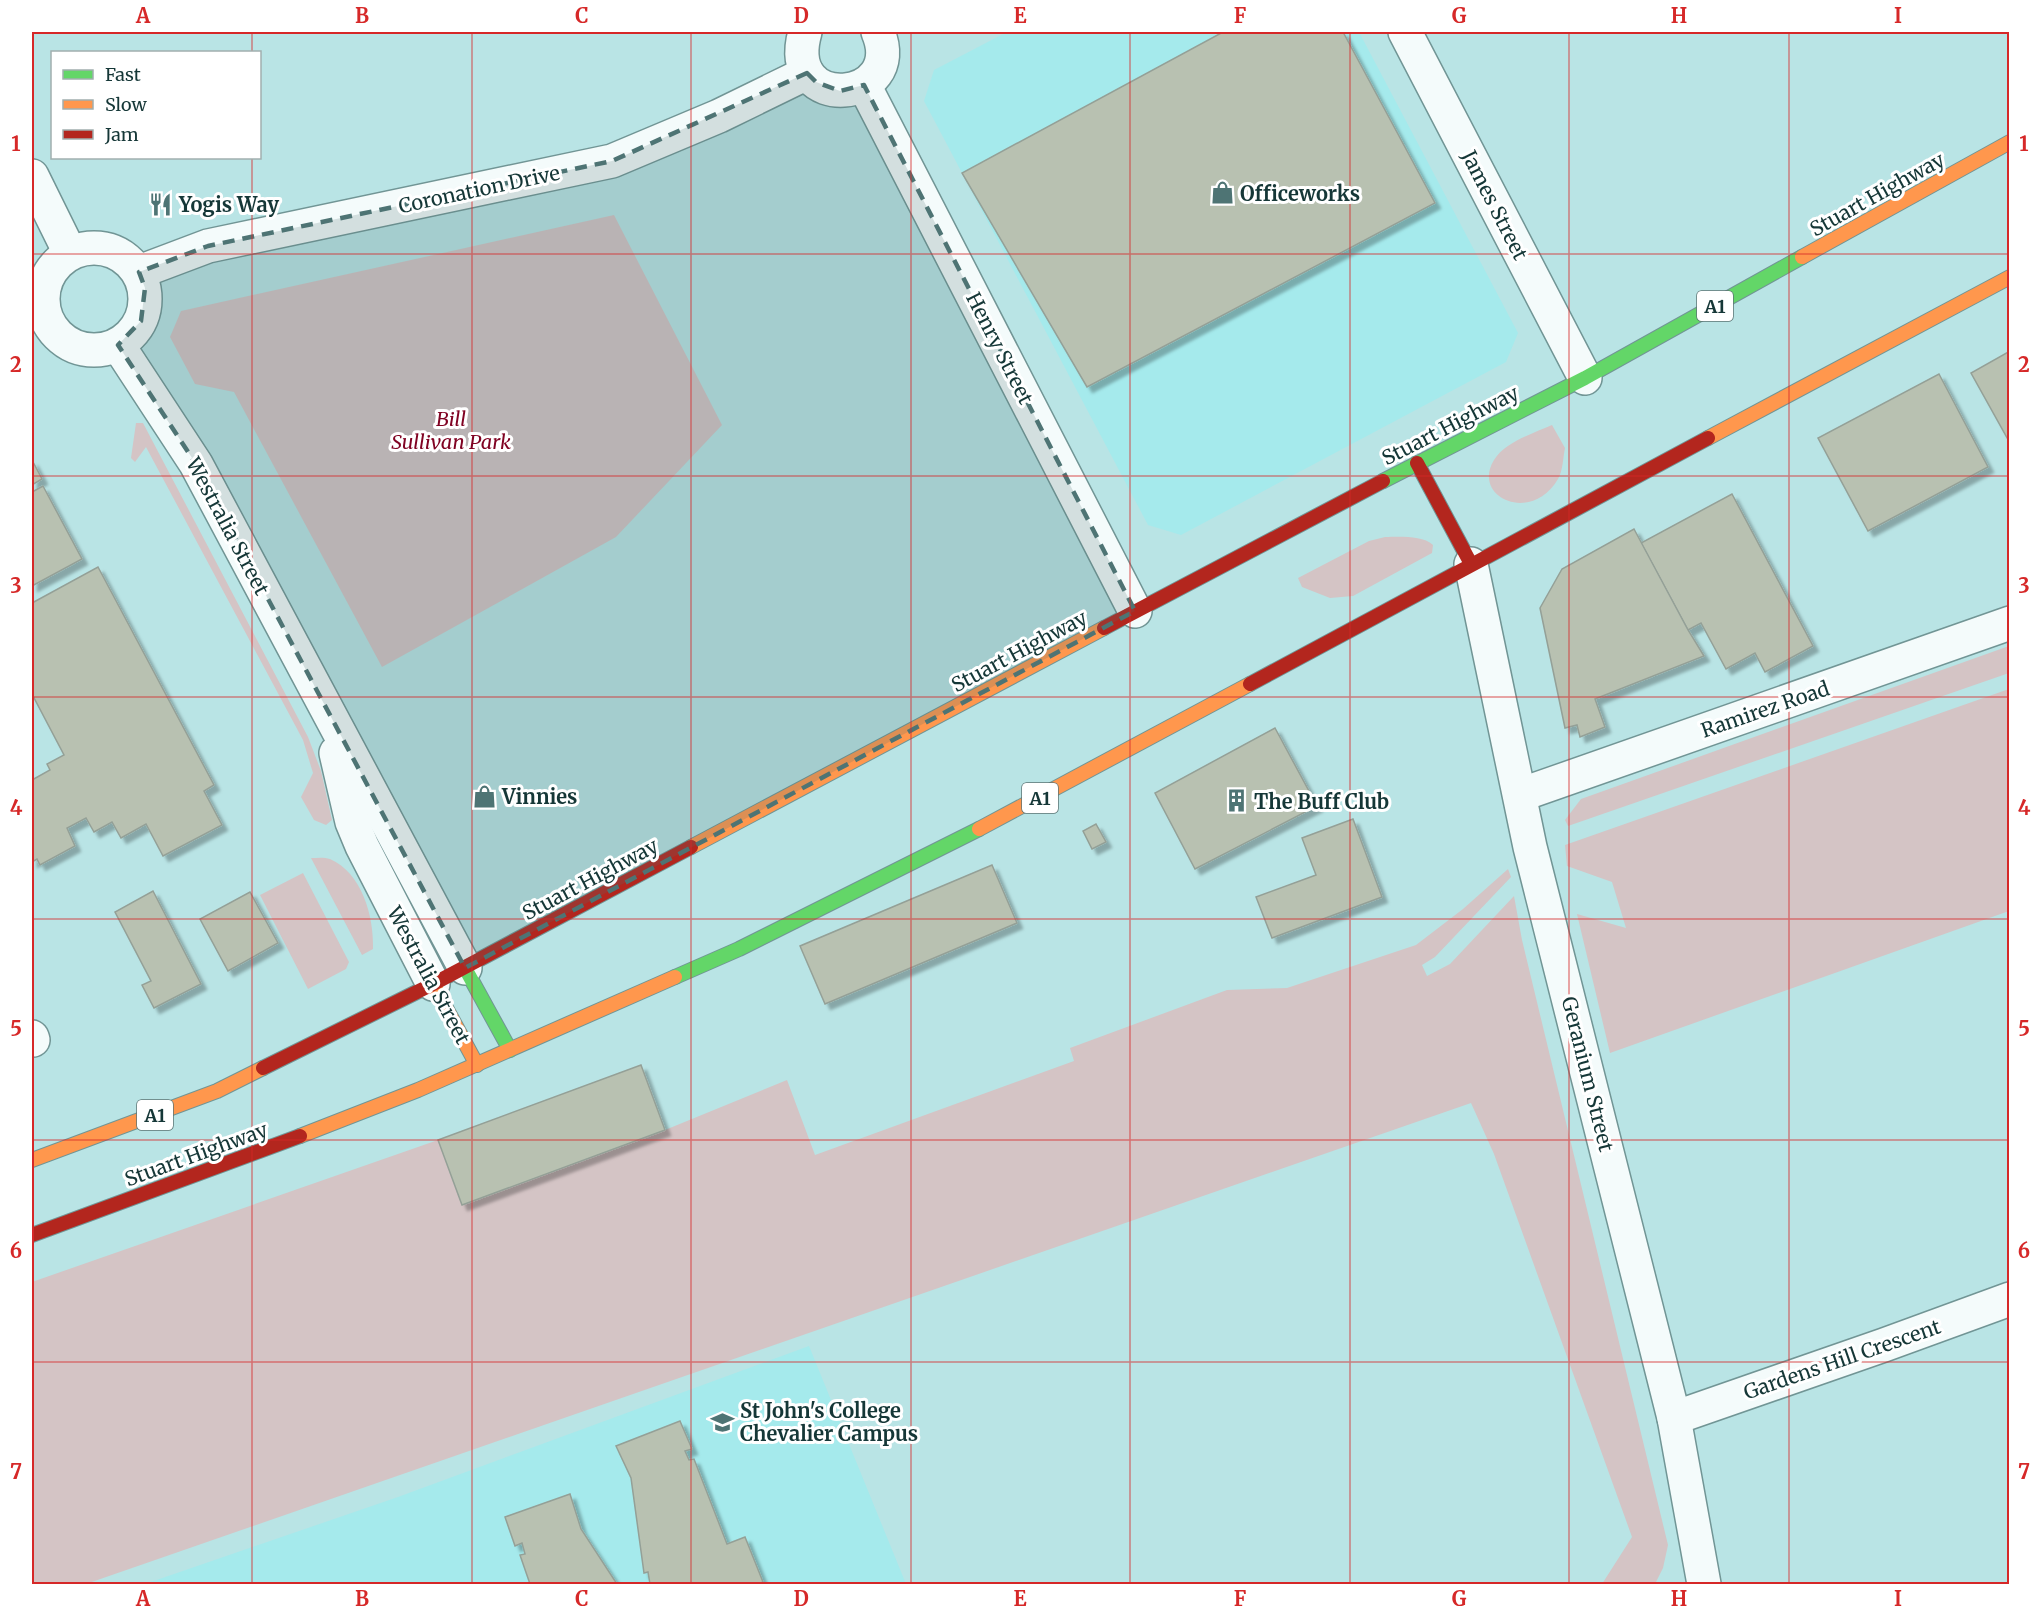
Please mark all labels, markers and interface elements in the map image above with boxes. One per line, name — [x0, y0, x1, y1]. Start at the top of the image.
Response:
text: A — [135, 3, 151, 28]
text: B — [355, 3, 369, 28]
text: C — [575, 3, 589, 28]
text: D — [793, 3, 809, 28]
text: E — [1013, 3, 1027, 28]
text: F — [1234, 3, 1247, 28]
text: G — [1452, 3, 1467, 28]
text: H — [1671, 3, 1687, 28]
text: I — [1894, 3, 1902, 28]
legend — [51, 51, 261, 159]
text: Fast — [105, 63, 141, 86]
text: Slow — [105, 93, 148, 116]
text: Jam — [104, 123, 139, 146]
text: 1 — [11, 131, 21, 156]
text: 1 — [2019, 131, 2029, 156]
street label: James Street — [1456, 145, 1533, 264]
street label: Stuart Highway — [1805, 147, 1949, 241]
street label: Coronation Drive — [396, 160, 562, 218]
shop icon: Officeworks — [1209, 180, 1235, 206]
place label: Officeworks — [1240, 181, 1360, 206]
restaurant icon: Yogis Way — [148, 191, 174, 217]
place label: Yogis Way — [178, 192, 279, 217]
street label: Henry Street — [961, 288, 1039, 408]
road number: A1 — [1697, 291, 1733, 321]
text: 2 — [10, 352, 22, 377]
text: 2 — [2018, 352, 2030, 377]
street label: Stuart Highway — [1377, 380, 1523, 470]
park label: Bill Sullivan Park — [391, 406, 511, 454]
street label: Westralia Street — [181, 452, 275, 599]
text: 3 — [10, 573, 22, 598]
text: 3 — [2018, 573, 2030, 598]
street label: Stuart Highway — [947, 605, 1091, 697]
street label: Ramirez Road — [1698, 675, 1832, 743]
shop icon: Vinnies — [471, 783, 497, 809]
road number: A1 — [1022, 783, 1058, 813]
place label: Vinnies — [501, 784, 577, 809]
building icon: The Buff Club — [1223, 788, 1249, 814]
place label: The Buff Club — [1254, 789, 1389, 814]
text: 4 — [10, 795, 23, 820]
text: 4 — [2018, 795, 2031, 820]
street label: Stuart Highway — [518, 833, 662, 925]
street label: Westralia Street — [382, 901, 476, 1048]
street label: Geranium Street — [1557, 994, 1619, 1154]
text: 5 — [10, 1016, 22, 1041]
text: 5 — [2018, 1016, 2030, 1041]
road number: A1 — [137, 1100, 173, 1130]
street label: Stuart Highway — [121, 1116, 271, 1191]
text: 6 — [10, 1238, 22, 1263]
text: 6 — [2018, 1238, 2030, 1263]
street label: Gardens Hill Crescent — [1740, 1314, 1944, 1404]
place label: St John's College Chevalier Campus — [740, 1398, 918, 1446]
school or university icon: St John's College Chevalier Campus — [709, 1409, 735, 1435]
text: 7 — [10, 1459, 22, 1484]
text: 7 — [2018, 1459, 2030, 1484]
text: A — [135, 1586, 151, 1611]
text: B — [355, 1586, 369, 1611]
text: C — [575, 1586, 589, 1611]
text: D — [793, 1586, 809, 1611]
text: E — [1013, 1586, 1027, 1611]
text: F — [1234, 1586, 1247, 1611]
text: G — [1452, 1586, 1467, 1611]
text: H — [1671, 1586, 1687, 1611]
text: I — [1894, 1586, 1902, 1611]

